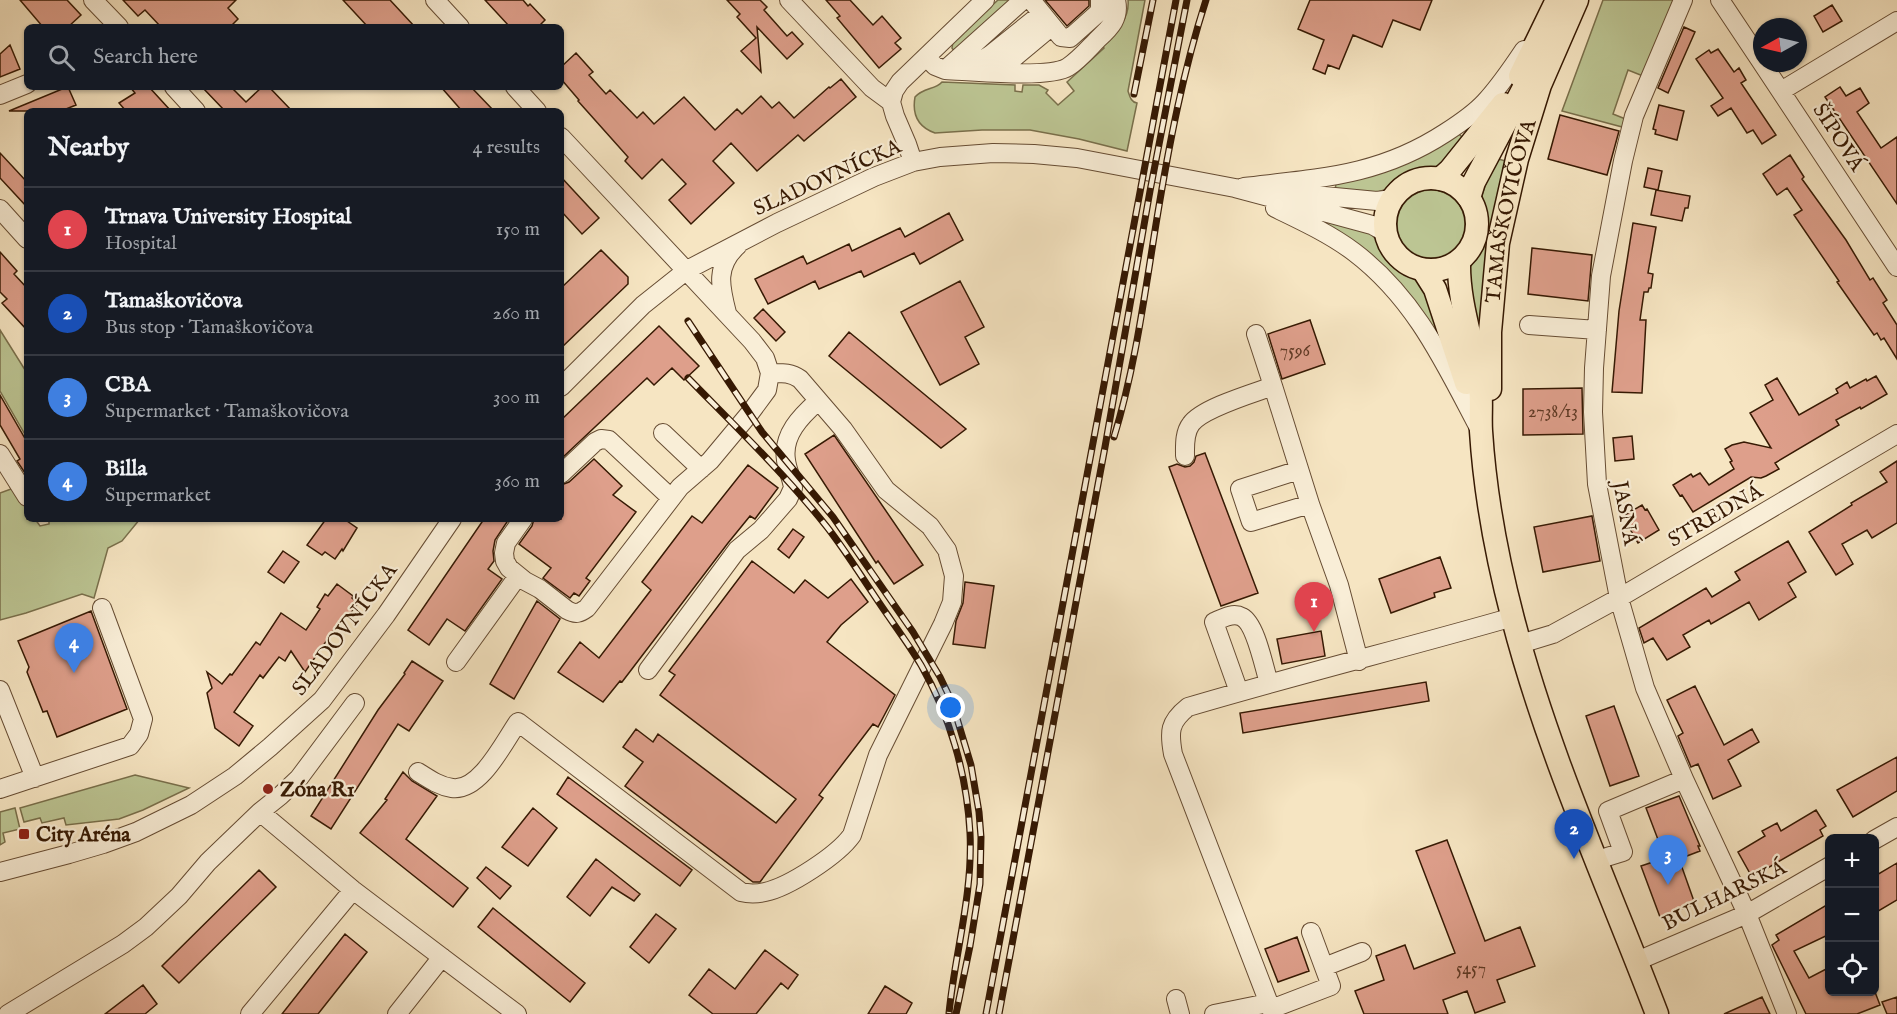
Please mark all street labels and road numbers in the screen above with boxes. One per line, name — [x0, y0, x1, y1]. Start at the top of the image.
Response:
street label: ŠÍPOVÁ — [1806, 98, 1871, 178]
street label: TAMAŠKOVIČOVA — [1481, 115, 1544, 304]
street label: SLADOVNÍCKA — [749, 132, 906, 223]
street label: JASNÁ — [1605, 477, 1645, 548]
street label: STREDNÁ — [1663, 477, 1769, 554]
street label: SLADOVNÍCKA — [286, 557, 404, 702]
street label: BULHARSKÁ — [1658, 853, 1792, 938]

